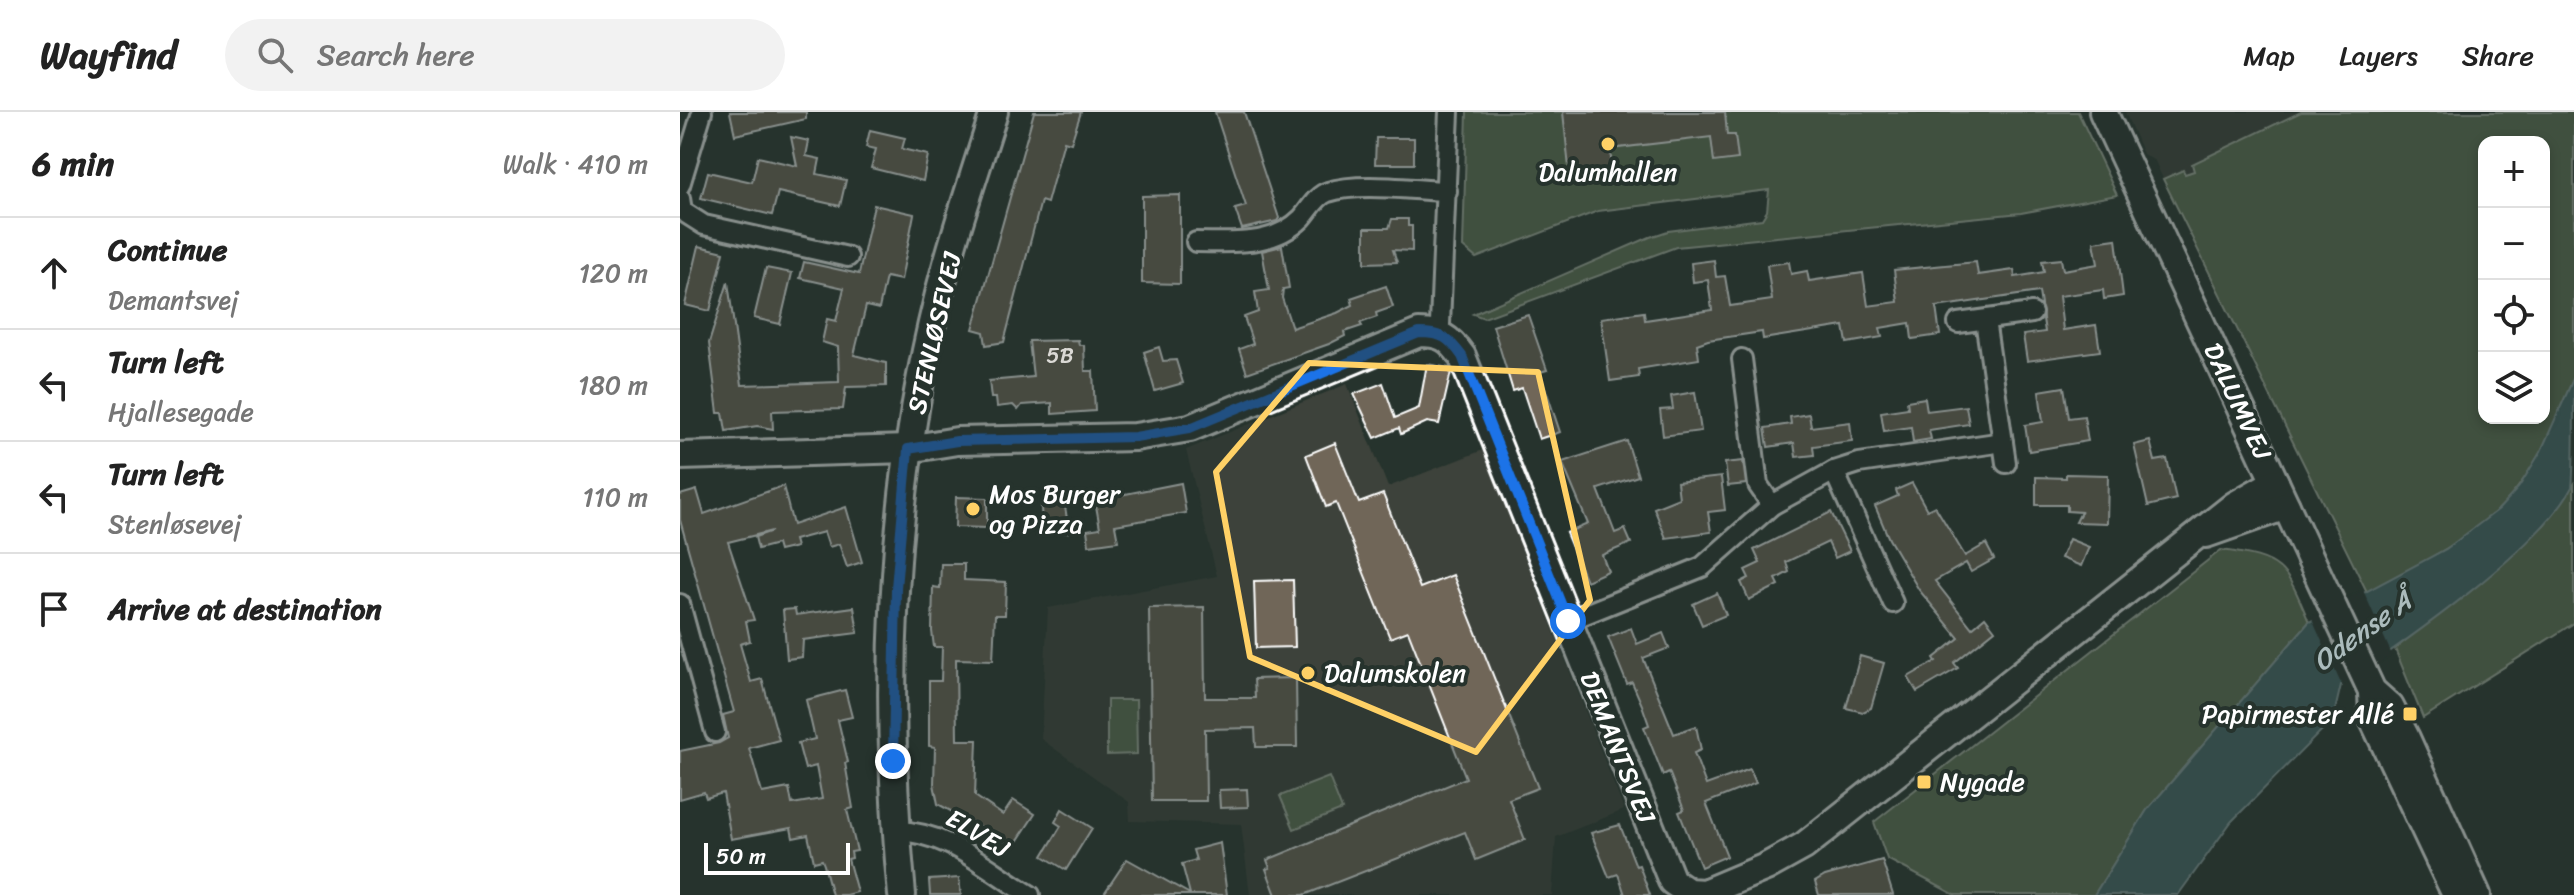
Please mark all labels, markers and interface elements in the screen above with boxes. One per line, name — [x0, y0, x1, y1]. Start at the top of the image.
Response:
search box — [225, 19, 785, 91]
text: Wayfind — [40, 22, 177, 89]
text: Search here — [317, 28, 475, 82]
text: Map — [2243, 31, 2295, 80]
text: Layers — [2339, 31, 2418, 80]
text: Share — [2462, 31, 2534, 80]
icon: search — [253, 33, 297, 77]
text: 6 min — [32, 134, 114, 194]
marker: Dalumhallen — [1599, 135, 1617, 153]
map controls — [2478, 136, 2550, 424]
button: + — [2478, 136, 2550, 208]
text: Walk · 410 m — [503, 141, 648, 187]
place label: Dalumhallen — [1539, 149, 1677, 195]
button: − — [2478, 208, 2550, 280]
text: Continue — [108, 223, 227, 277]
street label: STENLØSEVEJ — [893, 247, 975, 418]
text: 120 m — [579, 250, 648, 296]
icon: ahead — [32, 251, 76, 295]
text: Demantsvej — [108, 277, 239, 323]
button: locate — [2478, 280, 2550, 352]
text: Turn left — [108, 335, 224, 389]
street label: DALUMVEJ — [2191, 335, 2286, 468]
house number: 5B — [1046, 336, 1074, 375]
button: layers — [2478, 352, 2550, 424]
text: 180 m — [578, 362, 648, 408]
icon: left — [32, 363, 76, 407]
text: Hjallesegade — [108, 389, 254, 435]
text: Turn left — [108, 447, 224, 501]
place label: Mos Burger og Pizza — [989, 471, 1121, 547]
text: 110 m — [583, 474, 648, 520]
icon: left — [32, 475, 76, 519]
marker: Mos Burger og Pizza — [964, 500, 982, 518]
text: Stenløsevej — [108, 501, 241, 547]
water label: Odense Å — [2302, 573, 2429, 684]
text: Arrive at destination — [108, 582, 382, 636]
icon: arrive — [32, 587, 76, 631]
route start — [1550, 603, 1586, 639]
place label: Dalumskolen — [1324, 650, 1466, 696]
marker: Dalumskolen — [1299, 664, 1317, 682]
street label: DEMANTSVEJ — [1567, 664, 1670, 831]
place label: Papirmester Allé — [2202, 691, 2394, 737]
marker: Papirmester Allé — [2401, 705, 2419, 723]
route end — [875, 743, 911, 779]
place label: Nygade — [1940, 759, 2025, 805]
marker: Nygade — [1915, 773, 1933, 791]
street label: ELVEJ — [937, 796, 1020, 871]
text: 50 m — [716, 837, 766, 876]
scale bar — [704, 839, 850, 875]

